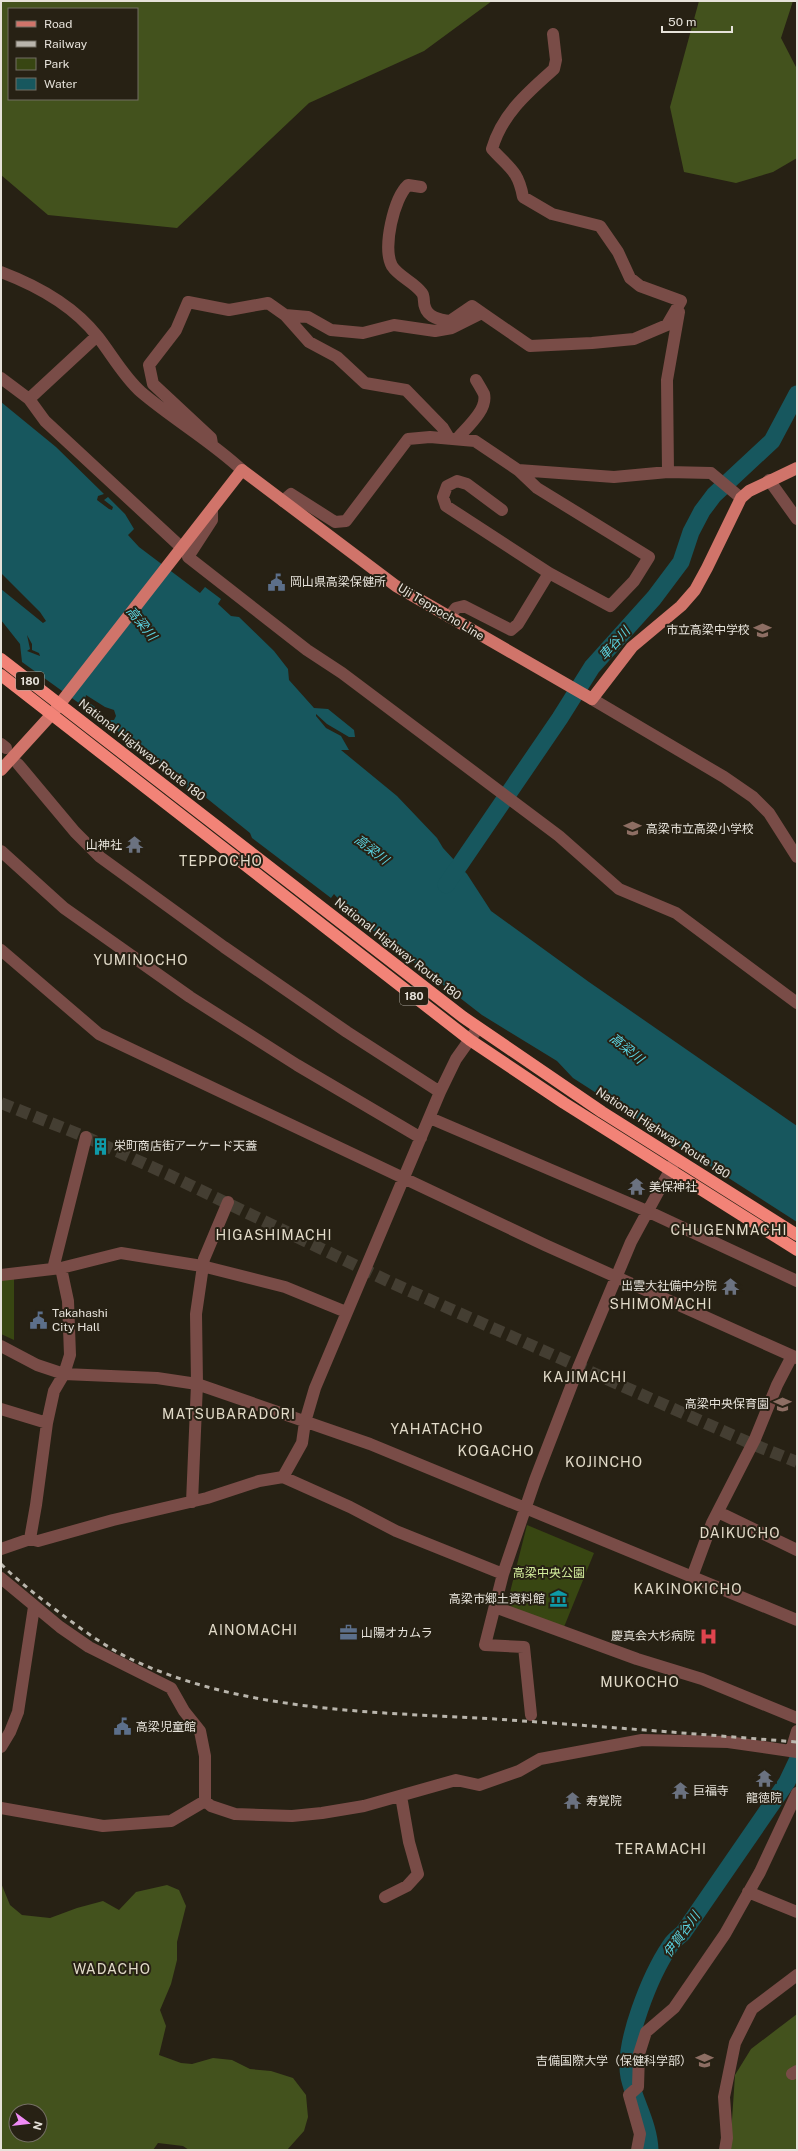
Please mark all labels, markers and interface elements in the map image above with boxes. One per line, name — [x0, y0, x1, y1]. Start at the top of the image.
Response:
legend — [8, 8, 138, 100]
scale bar — [662, 8, 732, 34]
text: 50 m — [668, 15, 696, 29]
text: Road — [44, 17, 72, 31]
text: Railway — [44, 37, 88, 51]
text: Park — [44, 57, 70, 71]
text: Water — [44, 77, 78, 91]
public building icon: 岡山県高梁保健所 — [267, 572, 287, 592]
place label: 岡山県高梁保健所 — [290, 575, 386, 589]
street label: Uji Teppocho Line — [395, 581, 487, 643]
water label: 高梁川 — [124, 603, 161, 645]
school or university icon: 市立高梁中学校 — [753, 620, 773, 640]
water label: 車谷川 — [596, 622, 634, 663]
place label: 市立高梁中学校 — [666, 623, 750, 637]
road number: 180 — [16, 672, 44, 690]
street label: National Highway Route 180 — [76, 696, 208, 804]
school or university icon: 高梁市立高梁小学校 — [623, 819, 643, 839]
place label: 高梁市立高梁小学校 — [646, 822, 754, 836]
water label: 高梁川 — [352, 831, 393, 869]
temple icon: 山神社 — [125, 835, 145, 855]
place label: 山神社 — [86, 838, 122, 852]
district label: TEPPOCHO — [179, 853, 263, 869]
street label: National Highway Route 180 — [332, 895, 464, 1003]
district label: YUMINOCHO — [93, 952, 189, 968]
road number: 180 — [400, 987, 428, 1005]
water label: 高梁川 — [607, 1030, 648, 1068]
street label: National Highway Route 180 — [593, 1084, 733, 1182]
building icon: 栄町商店街アーケード天蓋 — [91, 1136, 111, 1156]
place label: 栄町商店街アーケード天蓋 — [114, 1139, 257, 1153]
temple icon: 美保神社 — [626, 1177, 646, 1197]
place label: 美保神社 — [649, 1180, 697, 1194]
district label: CHUGENMACHI — [671, 1222, 787, 1238]
district label: HIGASHIMACHI — [216, 1227, 332, 1243]
temple icon: 出雲大社備中分院 — [720, 1276, 740, 1296]
place label: 出雲大社備中分院 — [621, 1279, 717, 1293]
district label: SHIMOMACHI — [610, 1296, 712, 1312]
place label: Takahashi City Hall — [52, 1306, 108, 1334]
public building icon: Takahashi City Hall — [29, 1310, 49, 1330]
district label: KAJIMACHI — [543, 1369, 627, 1385]
school or university icon: 高梁中央保育園 — [772, 1394, 792, 1414]
place label: 高梁中央保育園 — [685, 1397, 769, 1411]
district label: MATSUBARADORI — [162, 1406, 296, 1422]
district label: YAHATACHO — [391, 1421, 483, 1437]
district label: KOGACHO — [457, 1443, 535, 1459]
district label: KOJINCHO — [565, 1454, 643, 1470]
district label: DAIKUCHO — [700, 1525, 780, 1541]
park label: 高梁中央公園 — [513, 1566, 585, 1580]
district label: KAKINOKICHO — [633, 1581, 743, 1597]
museum icon: 高梁市郷土資料館 — [548, 1589, 568, 1609]
place label: 高梁市郷土資料館 — [449, 1592, 545, 1606]
district label: AINOMACHI — [208, 1622, 298, 1638]
office icon: 山陽オカムラ — [338, 1623, 358, 1643]
place label: 山陽オカムラ — [361, 1626, 432, 1640]
hospital icon: 慶真会大杉病院 — [698, 1626, 718, 1646]
place label: 慶真会大杉病院 — [611, 1629, 695, 1643]
district label: MUKOCHO — [600, 1674, 680, 1690]
public building icon: 高梁児童館 — [113, 1717, 133, 1737]
place label: 高梁児童館 — [136, 1720, 196, 1734]
temple icon: 龍徳院 — [754, 1769, 774, 1789]
temple icon: 巨福寺 — [670, 1781, 690, 1801]
place label: 巨福寺 — [693, 1784, 729, 1798]
temple icon: 寿覚院 — [563, 1791, 583, 1811]
place label: 龍徳院 — [746, 1791, 782, 1805]
place label: 寿覚院 — [586, 1794, 622, 1808]
district label: TERAMACHI — [615, 1841, 707, 1857]
water label: 伊賀谷川 — [660, 1907, 704, 1960]
district label: WADACHO — [73, 1961, 151, 1977]
school or university icon: 吉備国際大学（保健科学部） — [695, 2051, 715, 2071]
place label: 吉備国際大学（保健科学部） — [536, 2054, 692, 2068]
north arrow — [8, 2103, 48, 2143]
text: N — [31, 2120, 45, 2131]

